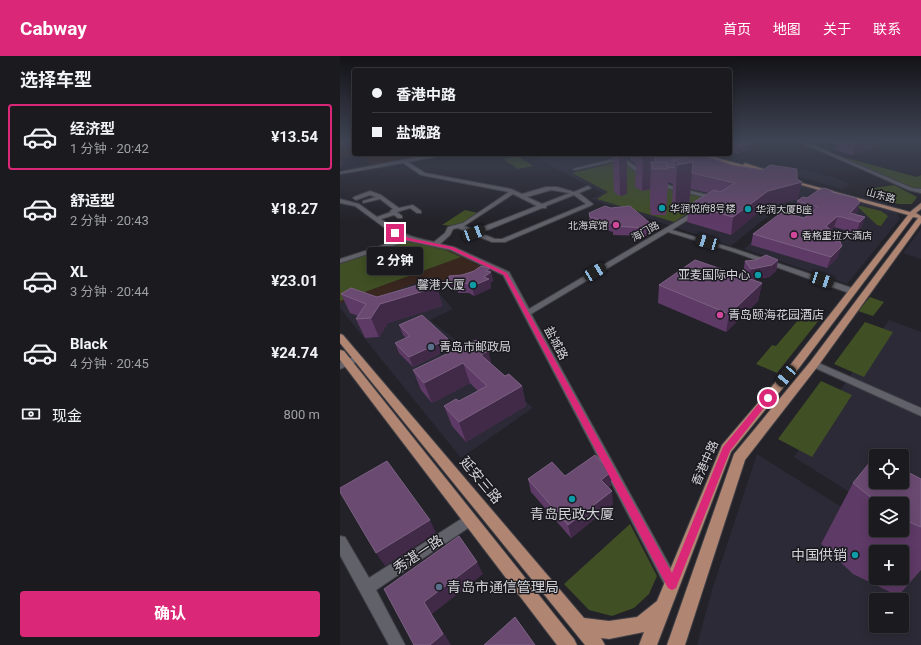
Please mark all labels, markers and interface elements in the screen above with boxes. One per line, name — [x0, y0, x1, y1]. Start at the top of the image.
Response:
text: Cabway — [20, 17, 87, 40]
text: 首页 — [723, 21, 751, 37]
text: 地图 — [773, 21, 801, 37]
text: 关于 — [823, 21, 851, 37]
text: 联系 — [873, 21, 901, 37]
text: 选择车型 — [20, 69, 92, 90]
text: 香港中路 — [396, 86, 456, 104]
icon: car — [22, 119, 58, 155]
text: 经济型 — [70, 120, 115, 138]
text: 盐城路 — [396, 124, 441, 142]
text: ¥13.54 — [271, 128, 318, 146]
text: 1 分钟 · 20:42 — [70, 141, 149, 156]
street label: 山东路 — [865, 186, 897, 205]
icon: car — [22, 191, 58, 227]
text: 舒适型 — [70, 192, 115, 210]
text: ¥18.27 — [271, 200, 318, 218]
marker: 华润悦府8号楼 — [657, 203, 667, 213]
place label: 华润悦府8号楼 — [670, 203, 736, 214]
marker: 华润大厦B座 — [743, 204, 753, 214]
place label: 华润大厦B座 — [756, 204, 812, 215]
text: 2 分钟 · 20:43 — [70, 213, 149, 228]
street label: 海门路 — [629, 219, 661, 244]
place label: 北海宾馆 — [568, 220, 608, 231]
marker: 北海宾馆 — [611, 220, 621, 230]
car — [461, 223, 487, 243]
route end — [386, 224, 404, 242]
marker: 香格里拉大酒店 — [789, 230, 799, 240]
place label: 香格里拉大酒店 — [802, 230, 872, 241]
car — [694, 233, 720, 251]
callout: 2 分钟 — [367, 247, 423, 275]
text: 2 分钟 — [377, 253, 413, 268]
car — [582, 261, 608, 283]
icon: car — [22, 263, 58, 299]
text: XL — [70, 263, 88, 281]
place label: 亚麦国际中心 — [678, 268, 750, 282]
marker: 亚麦国际中心 — [753, 270, 763, 280]
car — [809, 270, 835, 290]
text: ¥23.01 — [271, 272, 318, 290]
place label: 馨港大厦 — [417, 278, 465, 292]
marker: 馨港大厦 — [468, 280, 478, 290]
text: 3 分钟 · 20:44 — [70, 284, 149, 299]
place label: 青岛颐海花园酒店 — [728, 308, 824, 322]
marker: 青岛颐海花园酒店 — [715, 310, 725, 320]
street label: 盐城路 — [541, 324, 571, 362]
icon: car — [22, 335, 58, 371]
text: Black — [70, 335, 107, 353]
place label: 青岛市邮政局 — [439, 340, 511, 354]
marker: 青岛市邮政局 — [426, 342, 436, 352]
text: ¥24.74 — [271, 344, 318, 362]
text: 4 分钟 · 20:45 — [70, 356, 149, 371]
car — [774, 363, 798, 389]
route start — [759, 389, 777, 407]
icon: cash — [20, 403, 42, 425]
text: 现金 — [52, 407, 82, 425]
text: 800 m — [283, 407, 320, 422]
street label: 香港中路 — [689, 438, 721, 488]
map controls — [869, 449, 909, 633]
button: locate — [869, 449, 909, 489]
street label: 延安三路 — [457, 453, 505, 507]
marker: 青岛民政大厦 — [567, 494, 577, 504]
button: layers — [869, 497, 909, 537]
place label: 青岛民政大厦 — [530, 506, 614, 522]
street label: 秀湛一路 — [390, 532, 446, 576]
button: + — [869, 545, 909, 585]
place label: 中国供销 — [791, 547, 847, 563]
marker: 中国供销 — [850, 550, 860, 560]
place label: 青岛市通信管理局 — [447, 579, 559, 595]
marker: 青岛市通信管理局 — [434, 582, 444, 592]
button: 确认 — [20, 591, 320, 637]
button: − — [869, 593, 909, 633]

